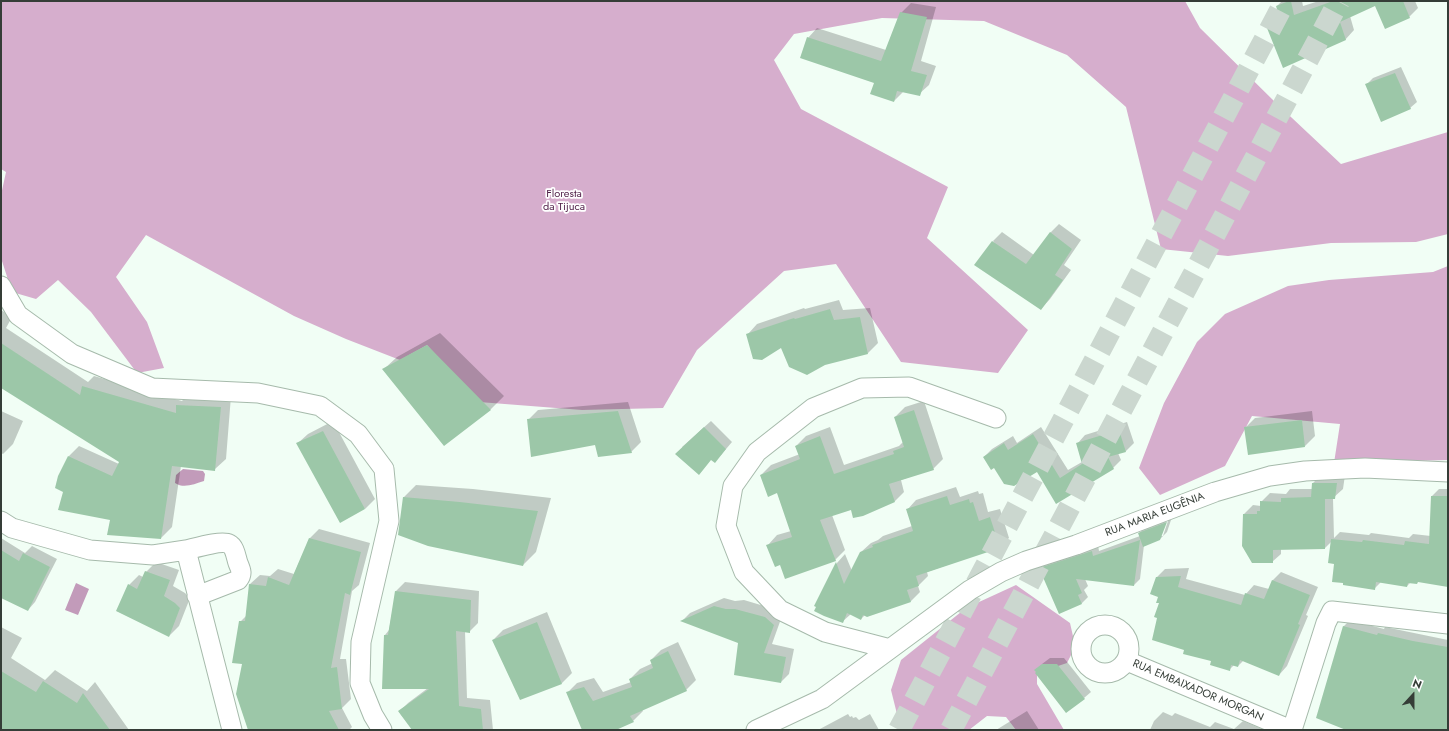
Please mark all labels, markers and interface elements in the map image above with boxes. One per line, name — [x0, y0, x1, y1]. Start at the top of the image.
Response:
park label: Floresta da Tijuca — [543, 187, 585, 213]
street label: RUA MARIA EUGÊNIA — [1104, 490, 1206, 540]
street label: RUA EMBAIXADOR MORGAN — [1130, 657, 1266, 725]
north arrow — [1393, 675, 1433, 715]
text: N — [1410, 675, 1424, 693]

